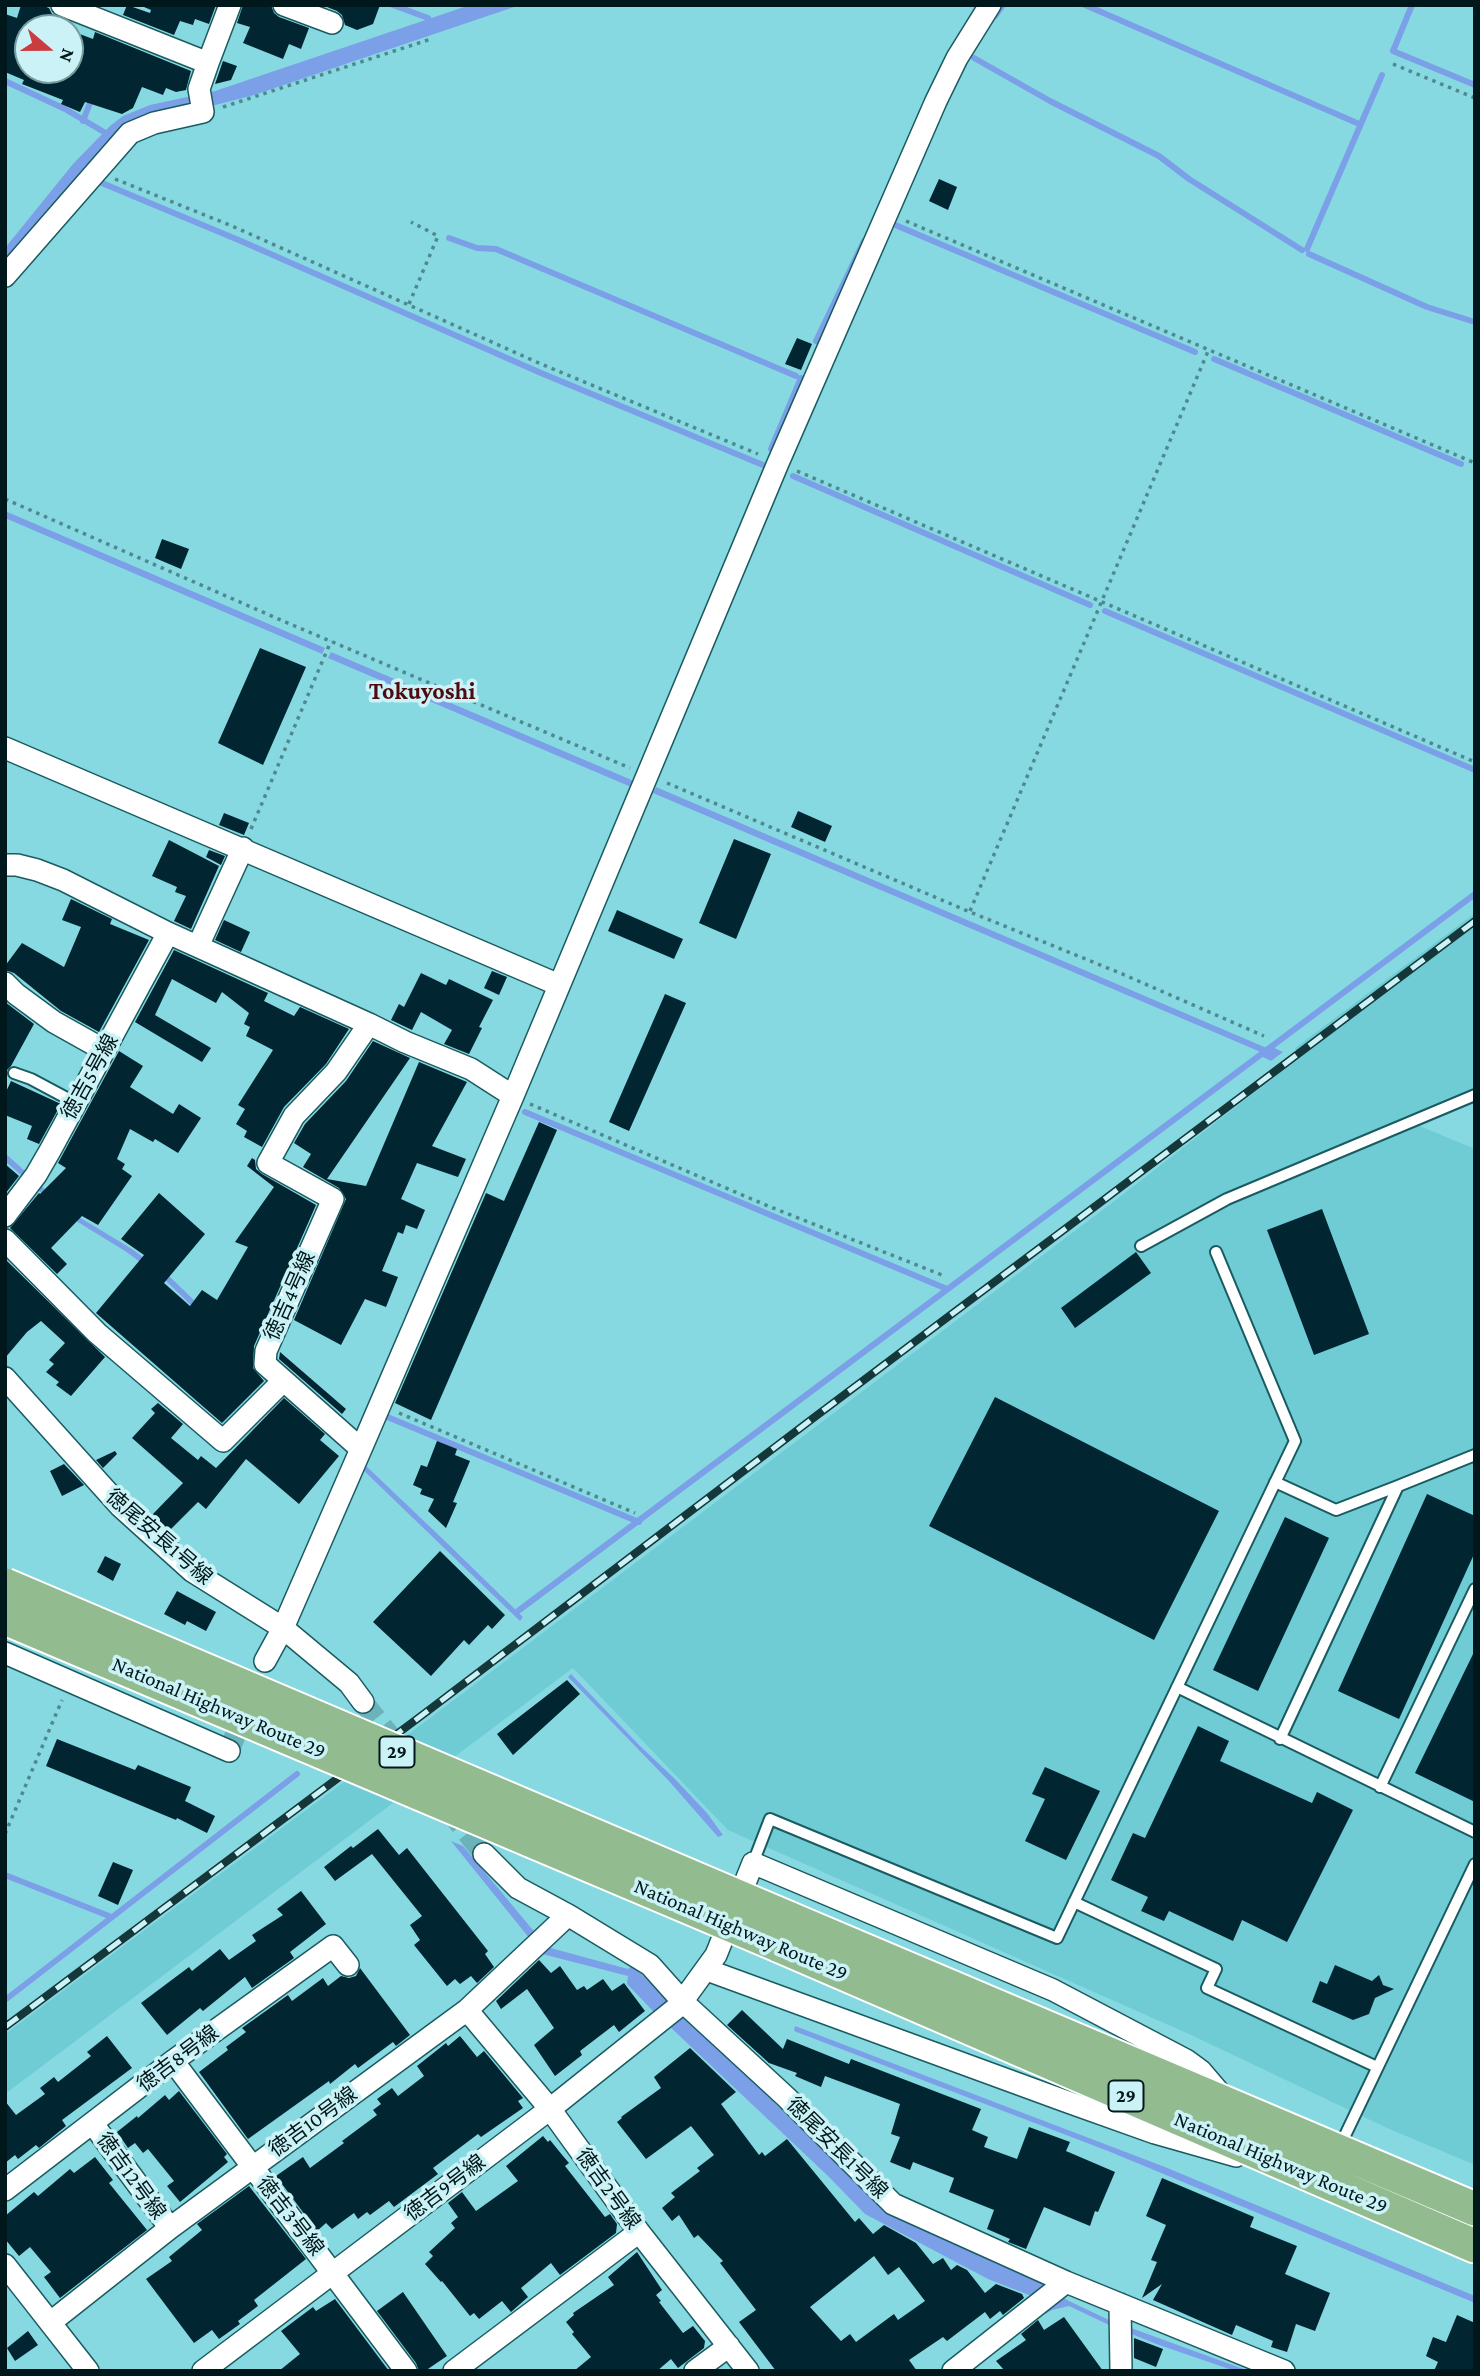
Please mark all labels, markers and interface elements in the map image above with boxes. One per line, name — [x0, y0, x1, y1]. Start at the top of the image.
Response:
north arrow — [14, 14, 84, 84]
text: N — [55, 46, 79, 65]
district label: Tokuyoshi — [369, 678, 475, 706]
street label: 徳吉5号線 — [56, 1030, 124, 1124]
street label: 徳吉4号線 — [259, 1248, 321, 1344]
street label: 徳尾安長1号線 — [101, 1484, 217, 1590]
street label: National Highway Route 29 — [108, 1652, 330, 1764]
road number: 29 — [380, 1736, 414, 1768]
street label: National Highway Route 29 — [630, 1874, 852, 1986]
street label: 徳吉8号線 — [132, 2020, 224, 2098]
road number: 29 — [1108, 2080, 1144, 2112]
street label: 徳吉10号線 — [264, 2082, 362, 2162]
street label: 徳尾安長1号線 — [781, 2092, 893, 2204]
street label: National Highway Route 29 — [1170, 2107, 1392, 2219]
street label: 徳吉12号線 — [91, 2128, 171, 2224]
street label: 徳吉2号線 — [570, 2144, 646, 2234]
street label: 徳吉9号線 — [400, 2149, 490, 2227]
street label: 徳吉3号線 — [251, 2171, 329, 2261]

